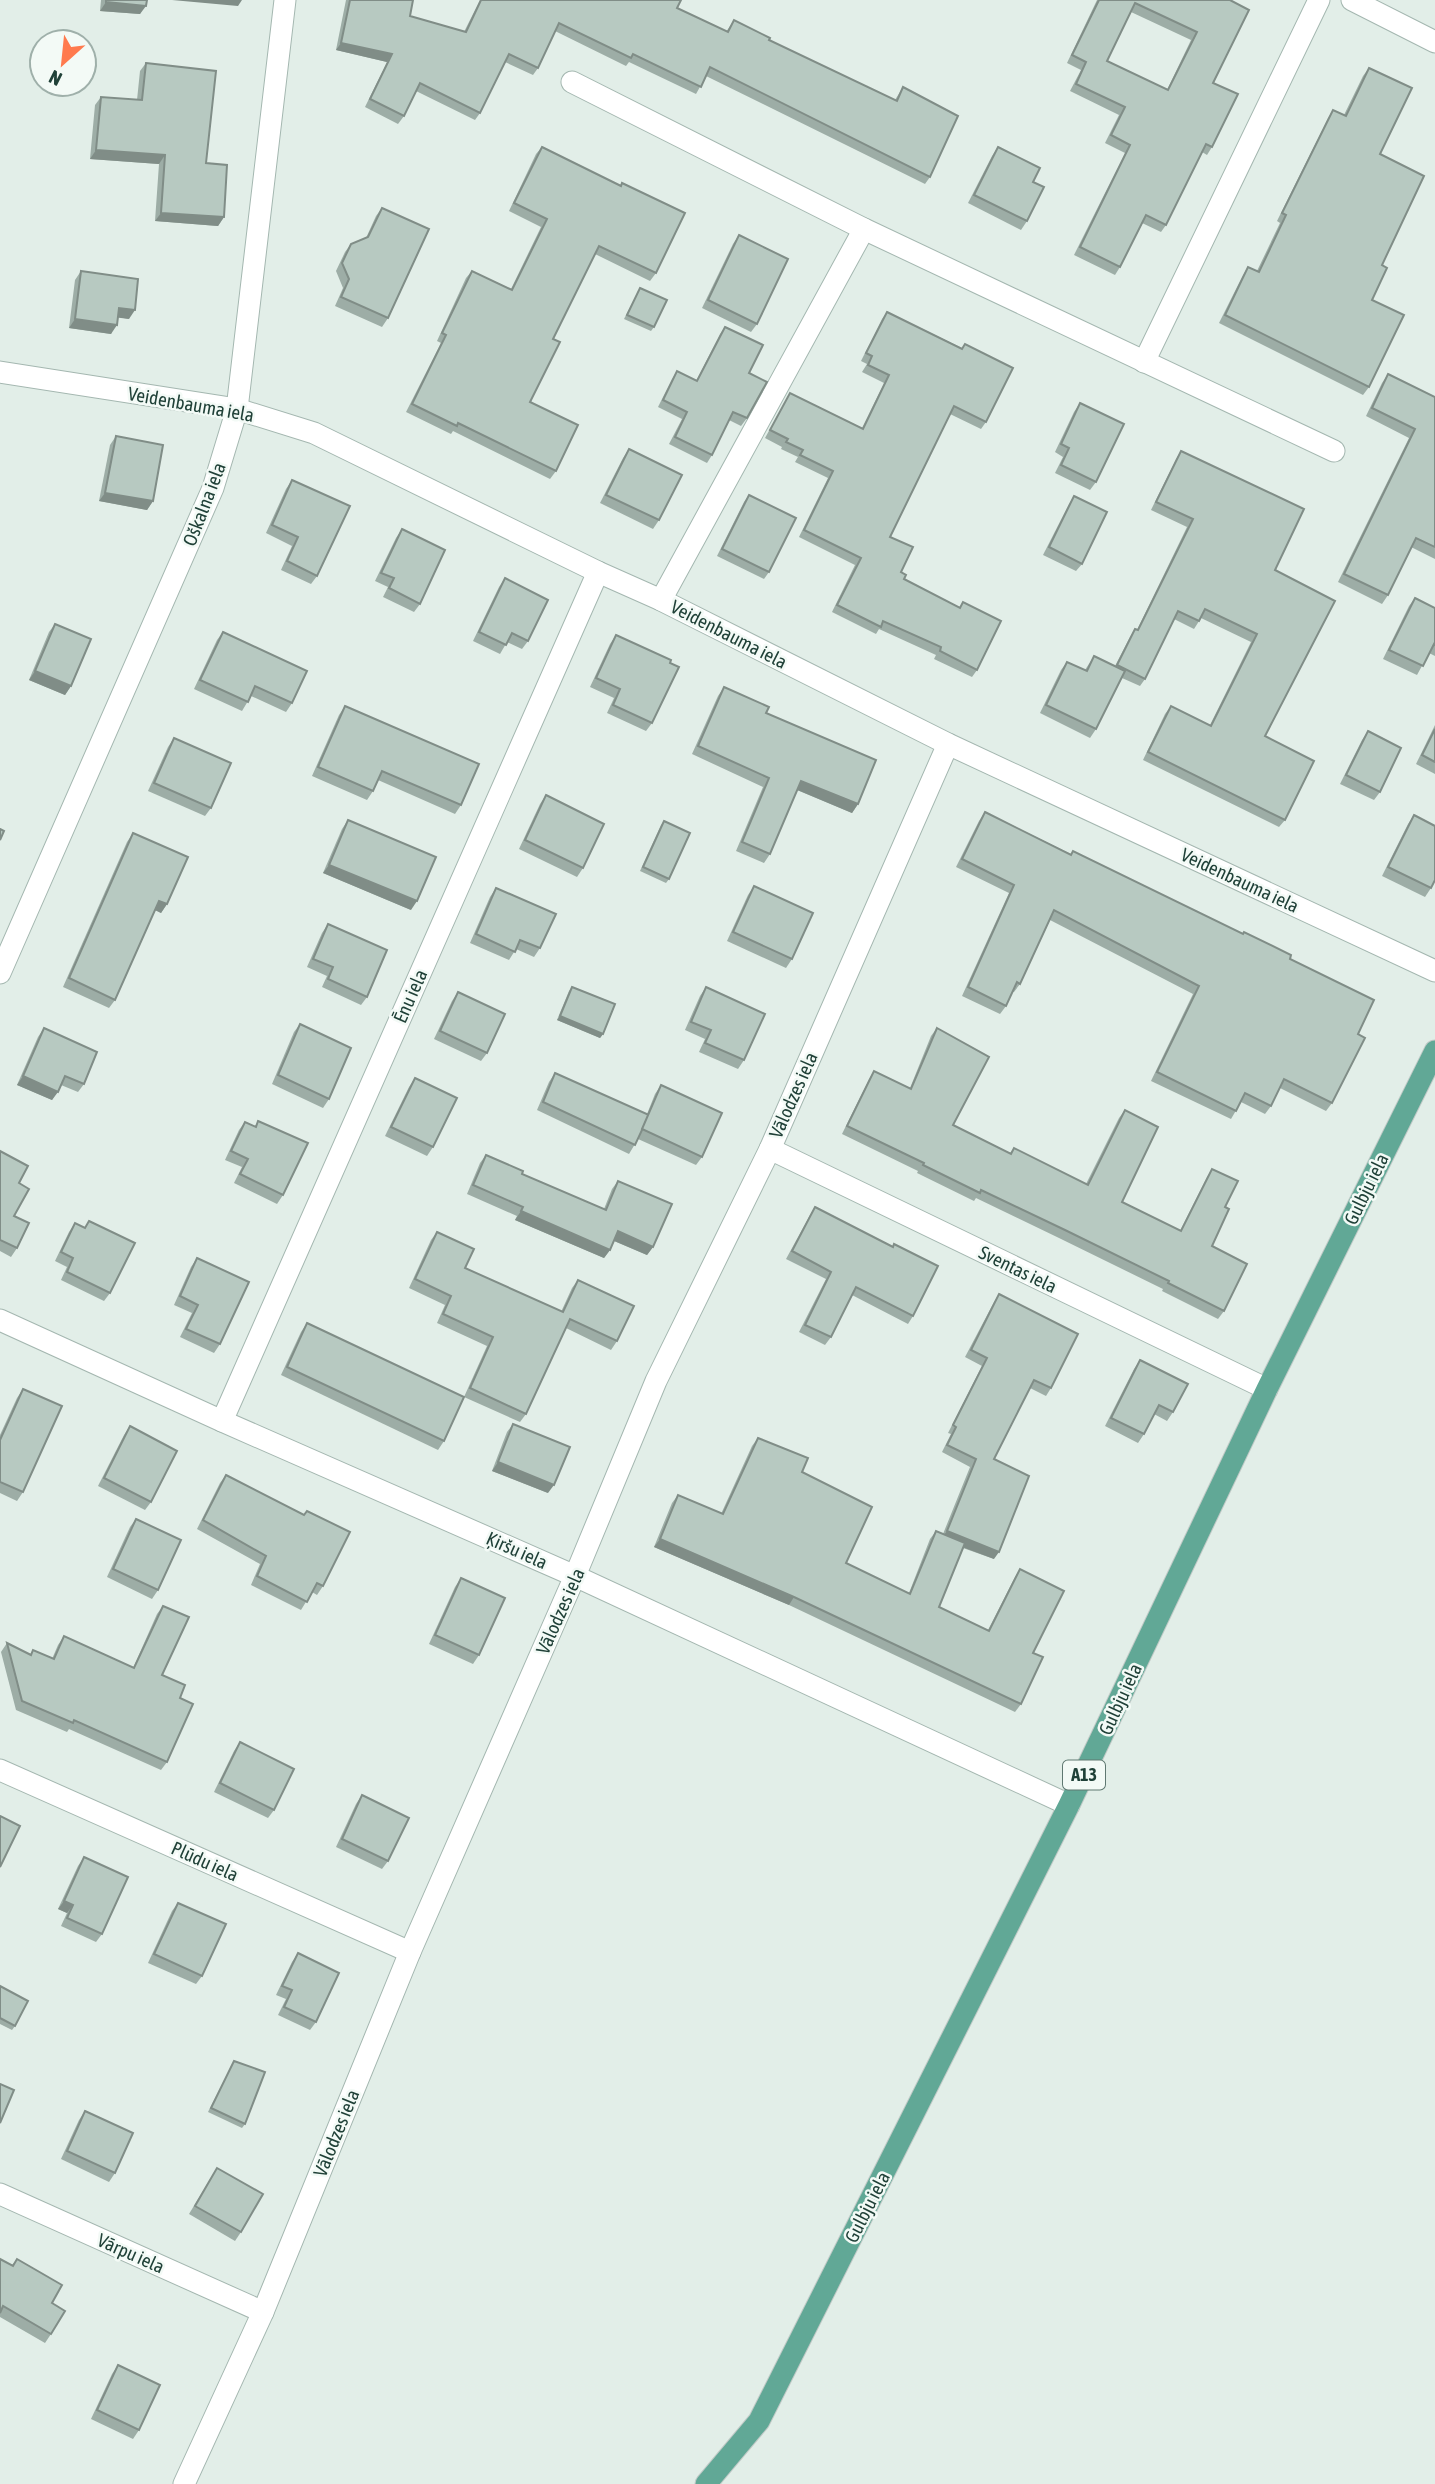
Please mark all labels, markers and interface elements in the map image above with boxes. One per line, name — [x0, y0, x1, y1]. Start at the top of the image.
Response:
north arrow — [28, 28, 98, 98]
text: N — [45, 66, 65, 90]
street label: Veidenbauma iela — [126, 382, 256, 426]
street label: Oškalna iela — [178, 459, 230, 549]
street label: Veidenbauma iela — [667, 595, 791, 673]
street label: Veidenbauma iela — [1178, 843, 1302, 917]
street label: Ēnu iela — [389, 966, 431, 1026]
street label: Vālodzes iela — [764, 1049, 822, 1141]
street label: Gulbju iela — [1339, 1150, 1393, 1228]
street label: Sventas iela — [976, 1241, 1060, 1297]
street label: Ķiršu iela — [483, 1527, 551, 1573]
street label: Vālodzes iela — [531, 1565, 589, 1657]
street label: Gulbju iela — [1094, 1660, 1146, 1738]
road number: A13 — [1063, 1760, 1105, 1790]
street label: Plūdu iela — [168, 1836, 242, 1886]
street label: Vālodzes iela — [309, 2086, 363, 2180]
street label: Gulbju iela — [840, 2168, 894, 2246]
street label: Vārpu iela — [94, 2229, 168, 2277]

